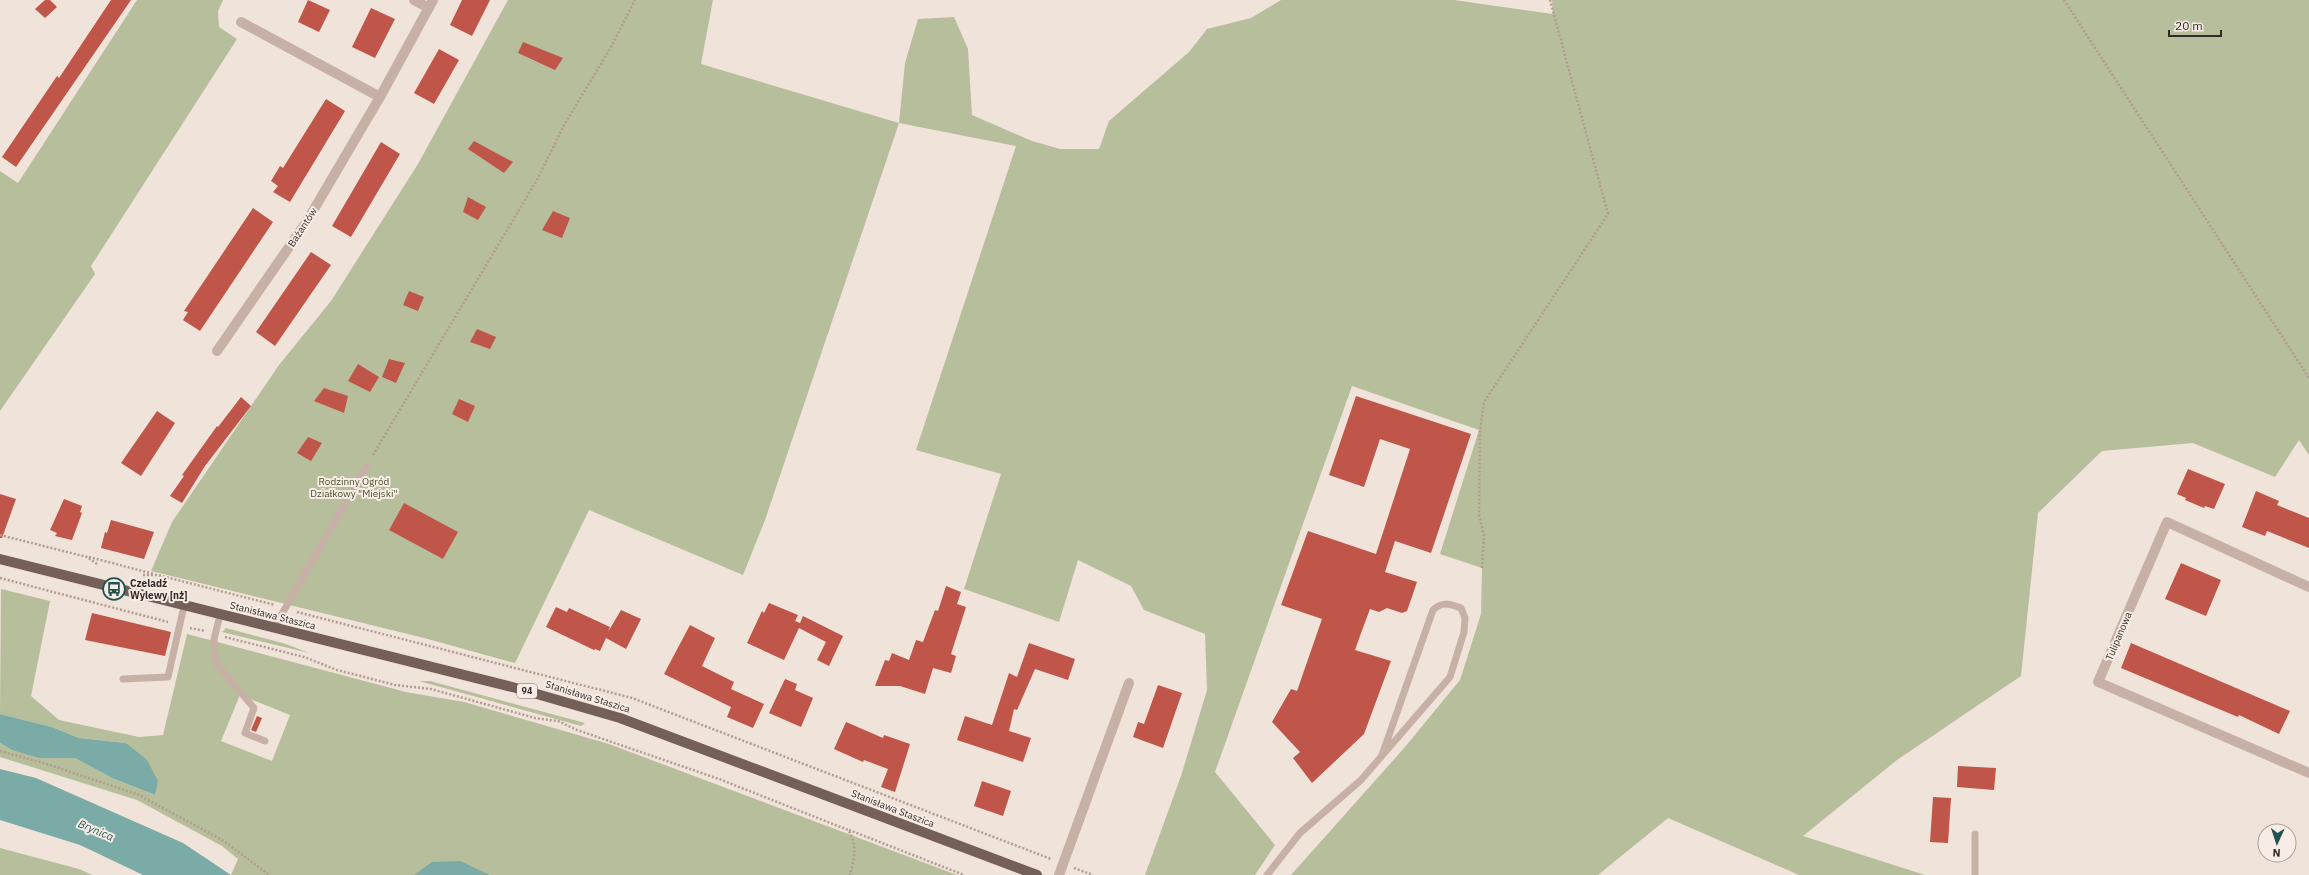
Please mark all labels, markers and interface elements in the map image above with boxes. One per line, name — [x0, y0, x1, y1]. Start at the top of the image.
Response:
scale bar — [2169, 12, 2221, 38]
text: 20 m — [2175, 18, 2203, 33]
street label: Bażantów — [285, 205, 320, 249]
park label: Rodzinny Ogród Działkowy "Miejski" — [310, 475, 398, 500]
bus stop icon: Czeladź Wylewy [nż] — [101, 576, 127, 602]
place label: Czeladź Wylewy [nż] — [130, 577, 188, 602]
street label: Stanisława Staszica — [229, 599, 318, 633]
street label: Tulipanowa — [2102, 609, 2135, 662]
street label: Stanisława Staszica — [544, 677, 632, 716]
road number: 94 — [517, 684, 537, 698]
street label: Stanisława Staszica — [849, 787, 937, 831]
water label: Brynica — [76, 816, 116, 844]
north arrow — [2257, 823, 2297, 863]
text: N — [2272, 846, 2281, 860]

